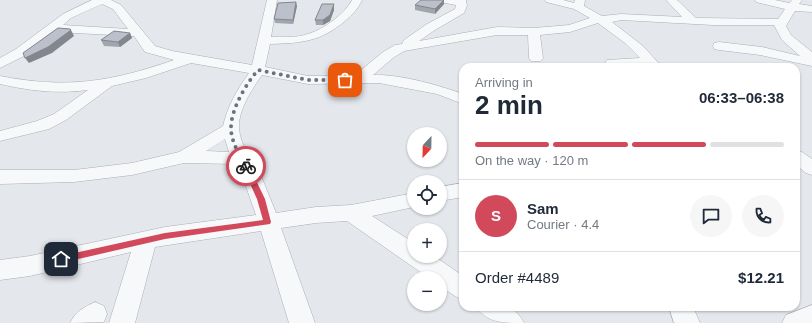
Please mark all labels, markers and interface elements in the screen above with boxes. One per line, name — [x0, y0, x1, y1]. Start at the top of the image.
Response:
pin — [328, 63, 362, 97]
icon: bag — [334, 69, 356, 91]
text: Arriving in — [475, 75, 533, 90]
text: 06:33–06:38 — [699, 89, 784, 106]
text: 2 min — [475, 90, 543, 120]
north arrow — [407, 127, 447, 167]
map controls — [407, 127, 447, 311]
courier — [226, 146, 266, 186]
text: On the way · 120 m — [475, 153, 588, 168]
icon: bike — [235, 155, 257, 177]
button: locate — [407, 175, 447, 215]
button: chat — [690, 195, 732, 237]
button: phone — [742, 195, 784, 237]
text: Sam — [527, 200, 559, 217]
text: S — [491, 207, 501, 224]
text: Courier · 4.4 — [527, 217, 599, 232]
button: + — [407, 223, 447, 263]
pin — [44, 242, 78, 276]
icon: home — [50, 248, 72, 270]
text: Order #4489 — [475, 269, 559, 286]
text: $12.21 — [738, 269, 784, 286]
button: − — [407, 271, 447, 311]

